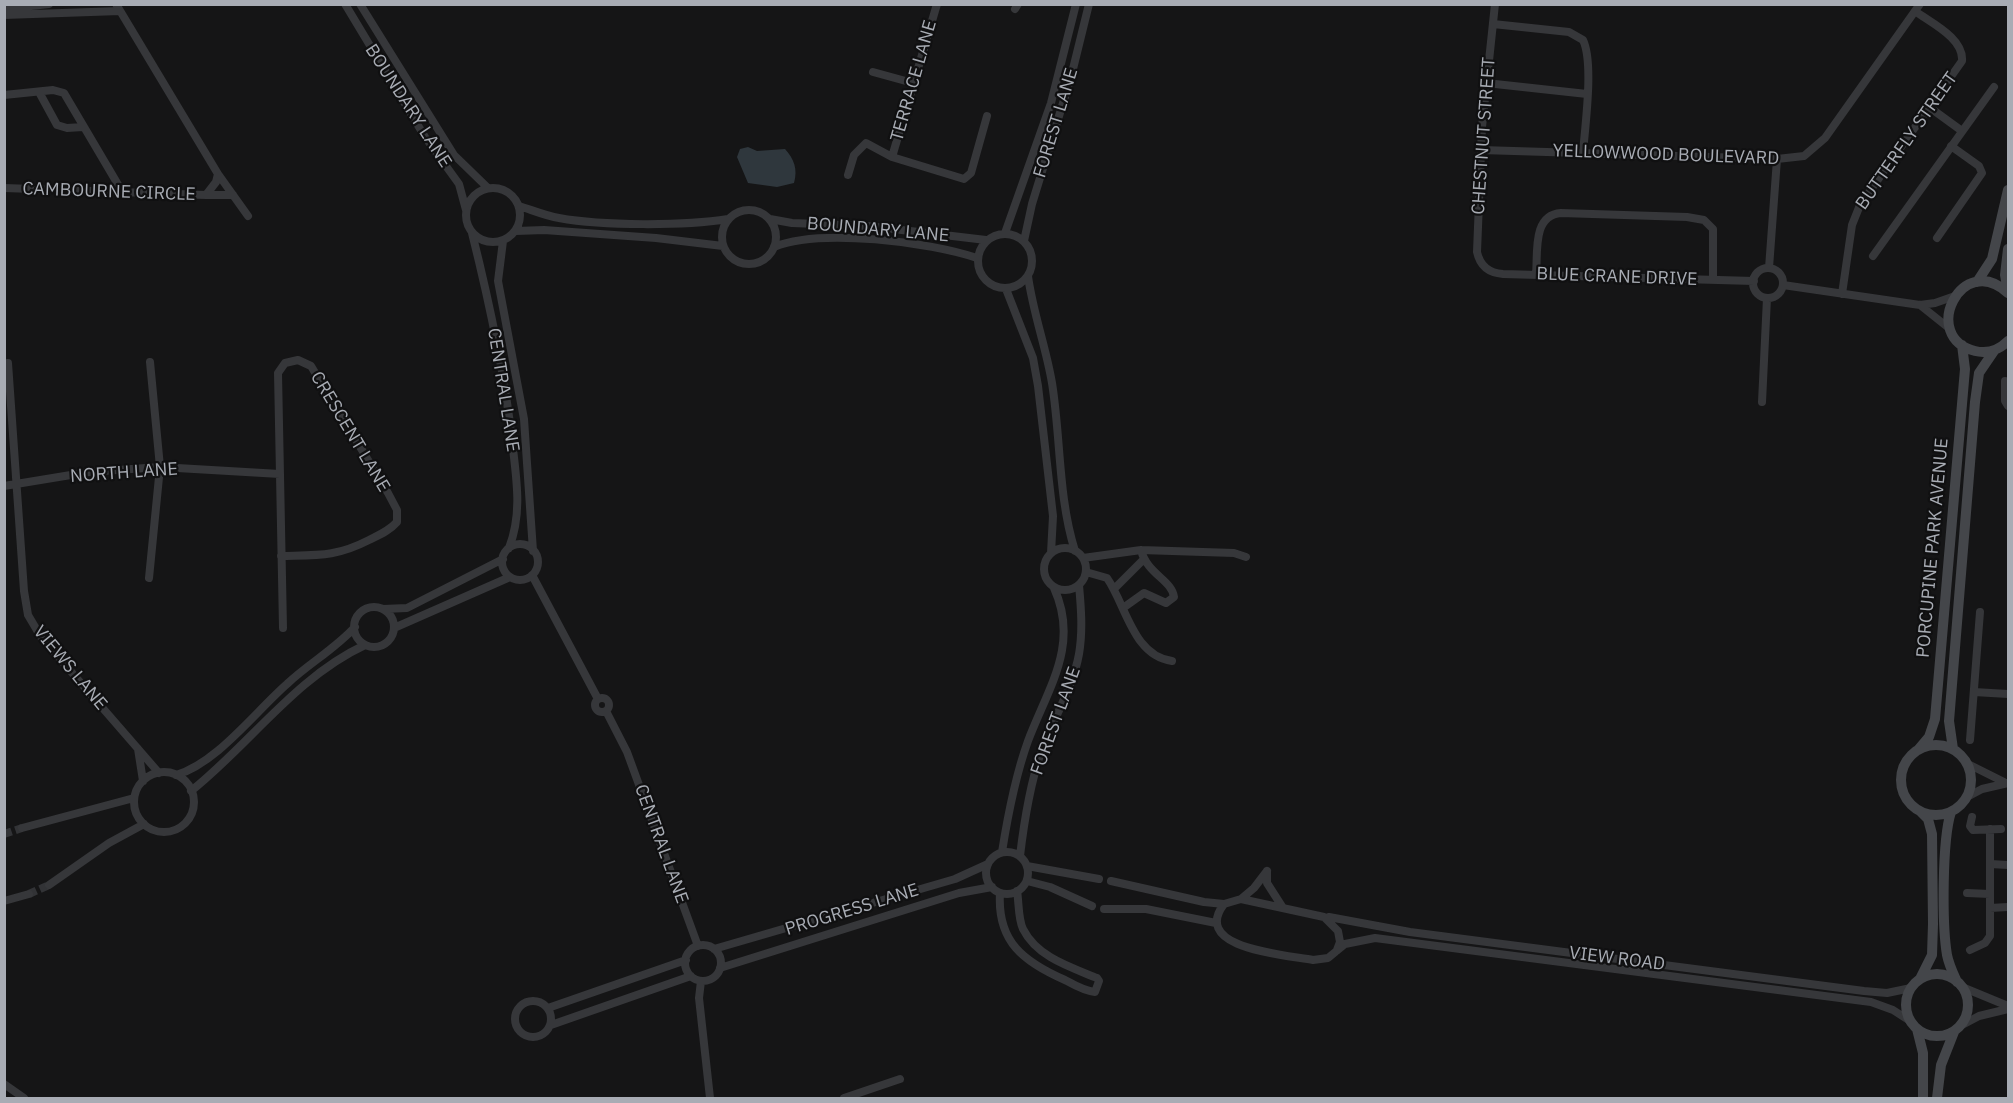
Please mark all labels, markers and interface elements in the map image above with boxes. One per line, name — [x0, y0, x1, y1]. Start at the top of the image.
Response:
street label: TERRACE LANE — [886, 18, 942, 144]
street label: BOUNDARY LANE — [360, 40, 456, 172]
street label: CHESTNUT STREET — [1468, 57, 1500, 215]
street label: FOREST LANE — [1029, 66, 1083, 180]
street label: BUTTERFLY STREET — [1851, 68, 1963, 214]
street label: YELLOWWOOD BOULEVARD — [1552, 140, 1780, 170]
street label: CAMBOURNE CIRCLE — [22, 178, 196, 206]
street label: BOUNDARY LANE — [806, 213, 950, 247]
street label: BLUE CRANE DRIVE — [1536, 263, 1698, 291]
street label: CENTRAL LANE — [483, 327, 523, 453]
street label: CRESCENT LANE — [306, 368, 394, 496]
street label: PORCUPINE PARK AVENUE — [1913, 437, 1953, 659]
street label: NORTH LANE — [69, 458, 179, 488]
street label: VIEWS LANE — [28, 621, 112, 715]
street label: FOREST LANE — [1026, 664, 1086, 778]
street label: CENTRAL LANE — [629, 782, 693, 906]
street label: PROGRESS LANE — [783, 879, 921, 941]
street label: VIEW ROAD — [1568, 942, 1666, 976]

